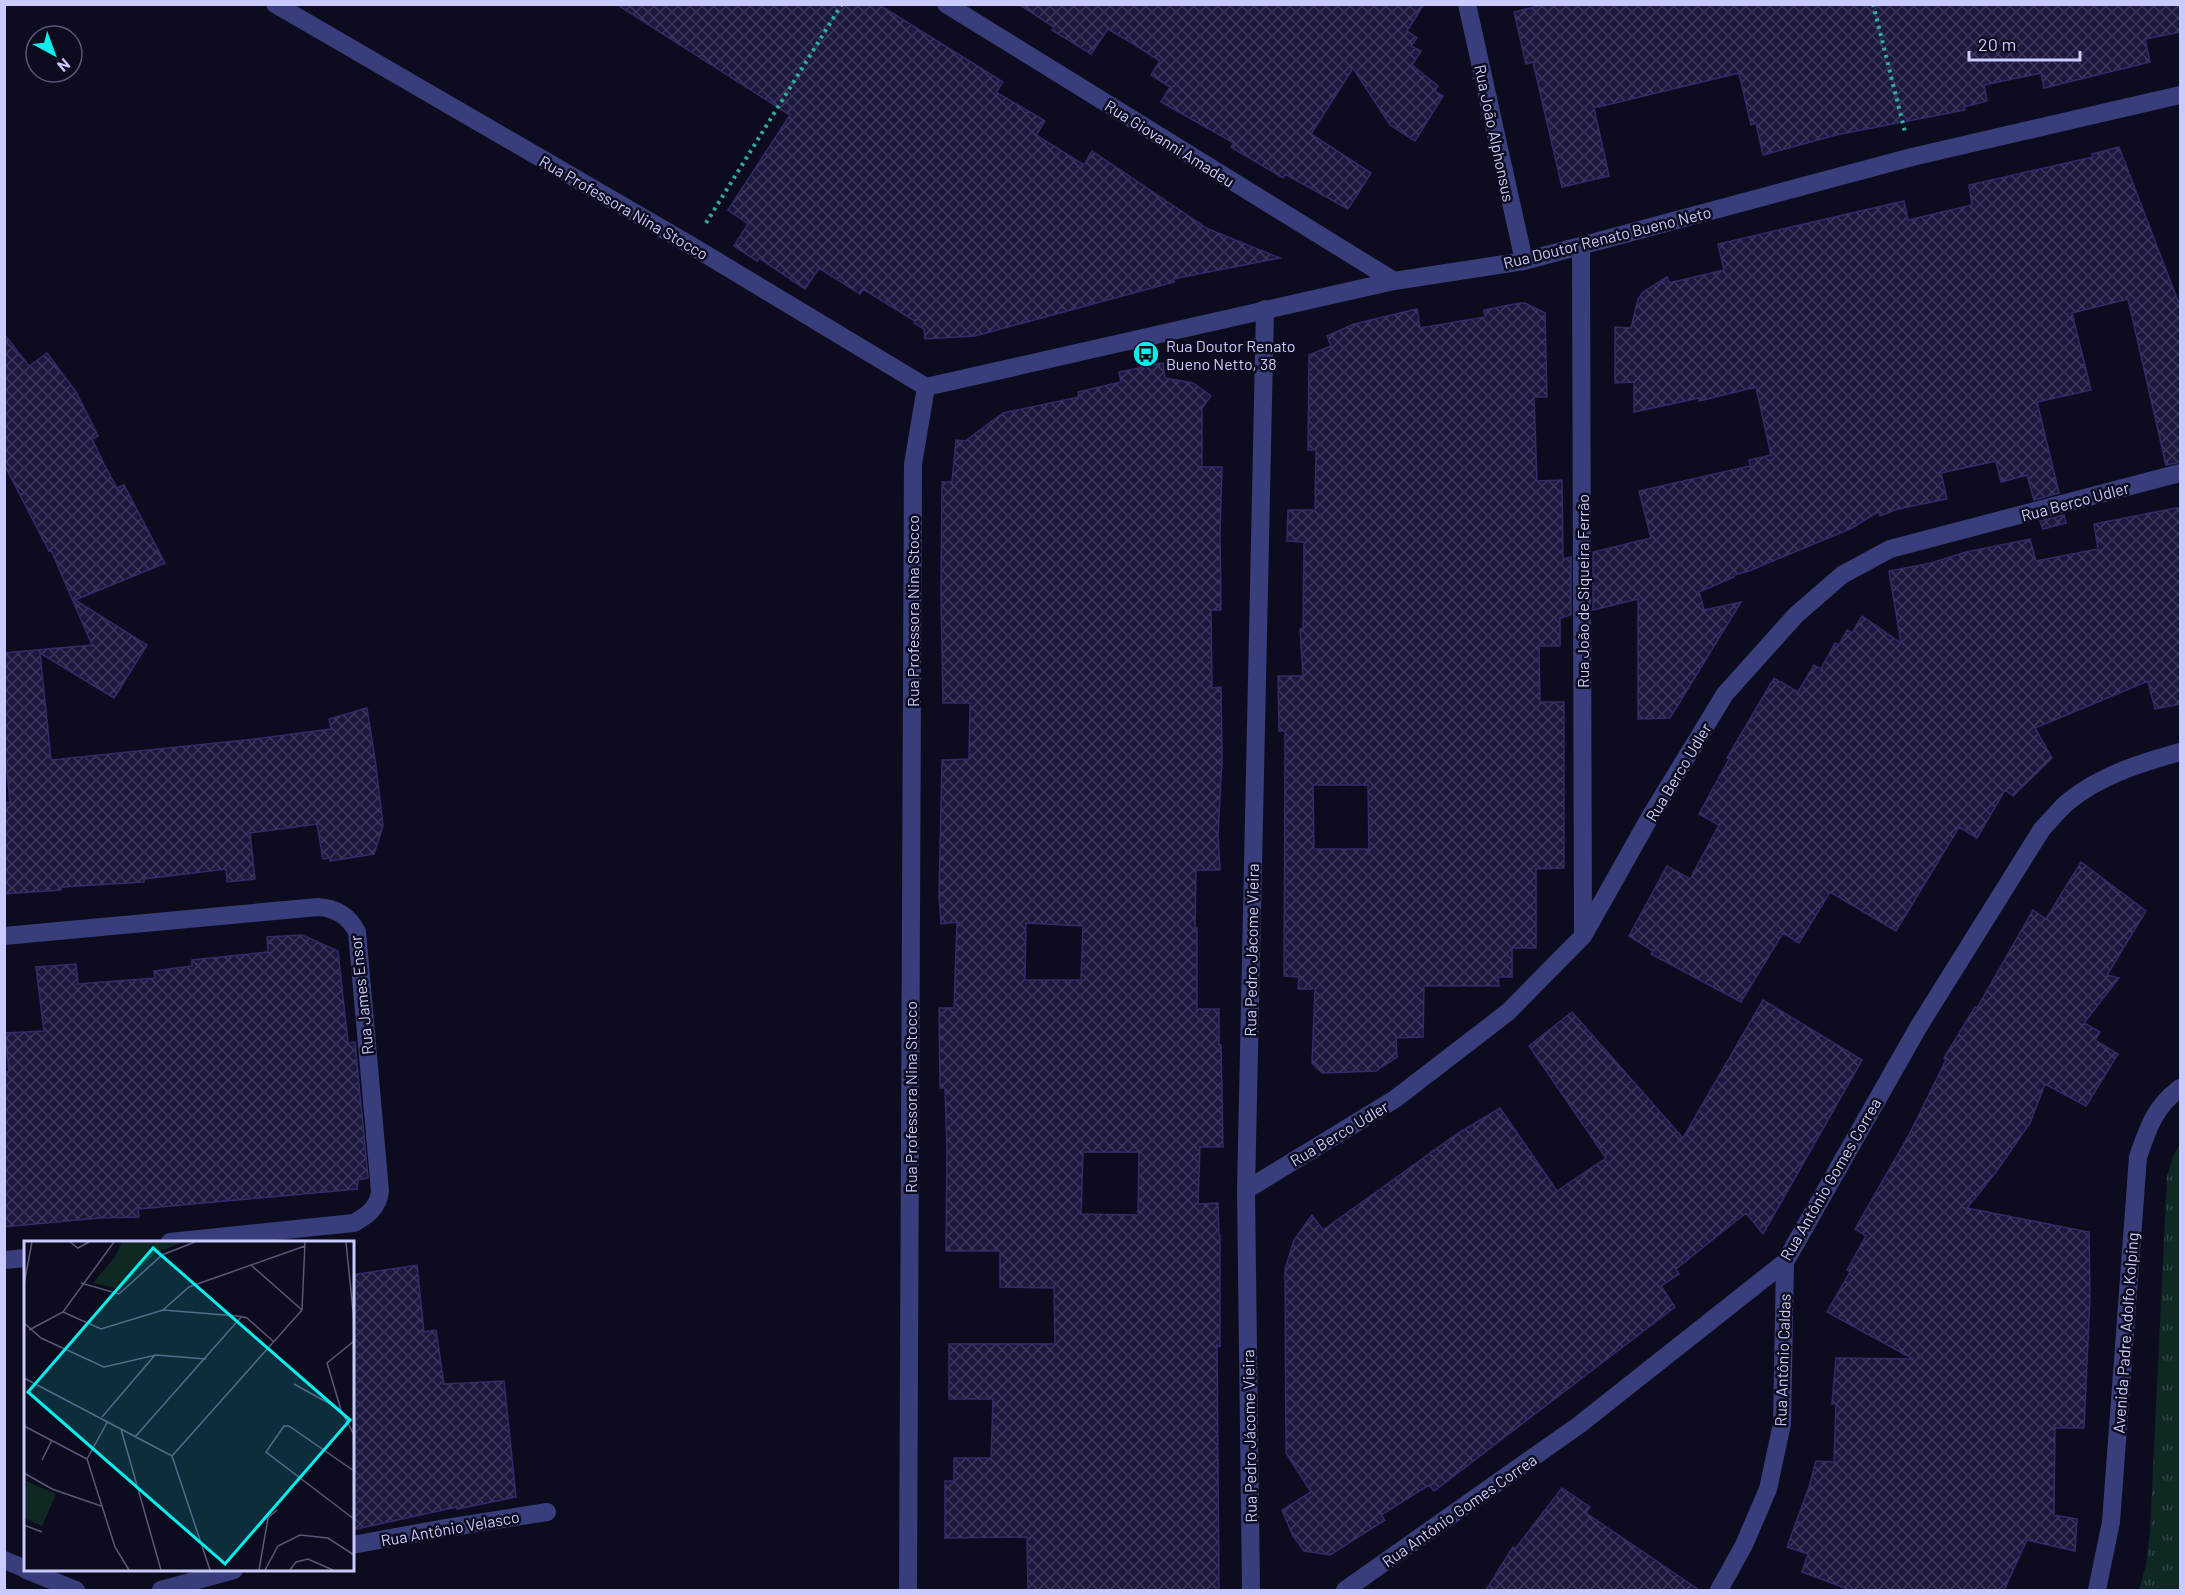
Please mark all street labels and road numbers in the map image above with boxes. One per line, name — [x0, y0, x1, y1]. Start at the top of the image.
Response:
street label: Rua João Alphonsus — [1471, 63, 1519, 203]
street label: Rua Giovanni Amadeu — [1102, 95, 1238, 191]
street label: Rua Professora Nina Stocco — [536, 151, 712, 263]
street label: Rua Doutor Renato Bueno Neto — [1501, 202, 1713, 272]
street label: Rua Berco Udler — [2019, 477, 2131, 525]
street label: Rua João de Siqueira Ferrão — [1573, 494, 1592, 688]
street label: Rua Professora Nina Stocco — [903, 515, 922, 707]
street label: Rua Berco Udler — [1641, 719, 1715, 825]
street label: Rua Pedro Jácome Vieira — [1240, 863, 1262, 1037]
street label: Rua James Ensor — [345, 934, 377, 1056]
street label: Rua Professora Nina Stocco — [901, 1001, 920, 1193]
street label: Rua Antônio Gomes Correa — [1776, 1094, 1884, 1264]
street label: Rua Berco Udler — [1286, 1096, 1392, 1170]
street label: Avenida Padre Adolfo Kolping — [2109, 1232, 2141, 1434]
street label: Rua Antônio Caldas — [1770, 1293, 1794, 1427]
street label: Rua Pedro Jácome Vieira — [1238, 1349, 1260, 1523]
street label: Rua Antônio Gomes Correa — [1378, 1449, 1540, 1571]
street label: Rua Antônio Velasco — [379, 1506, 521, 1550]

